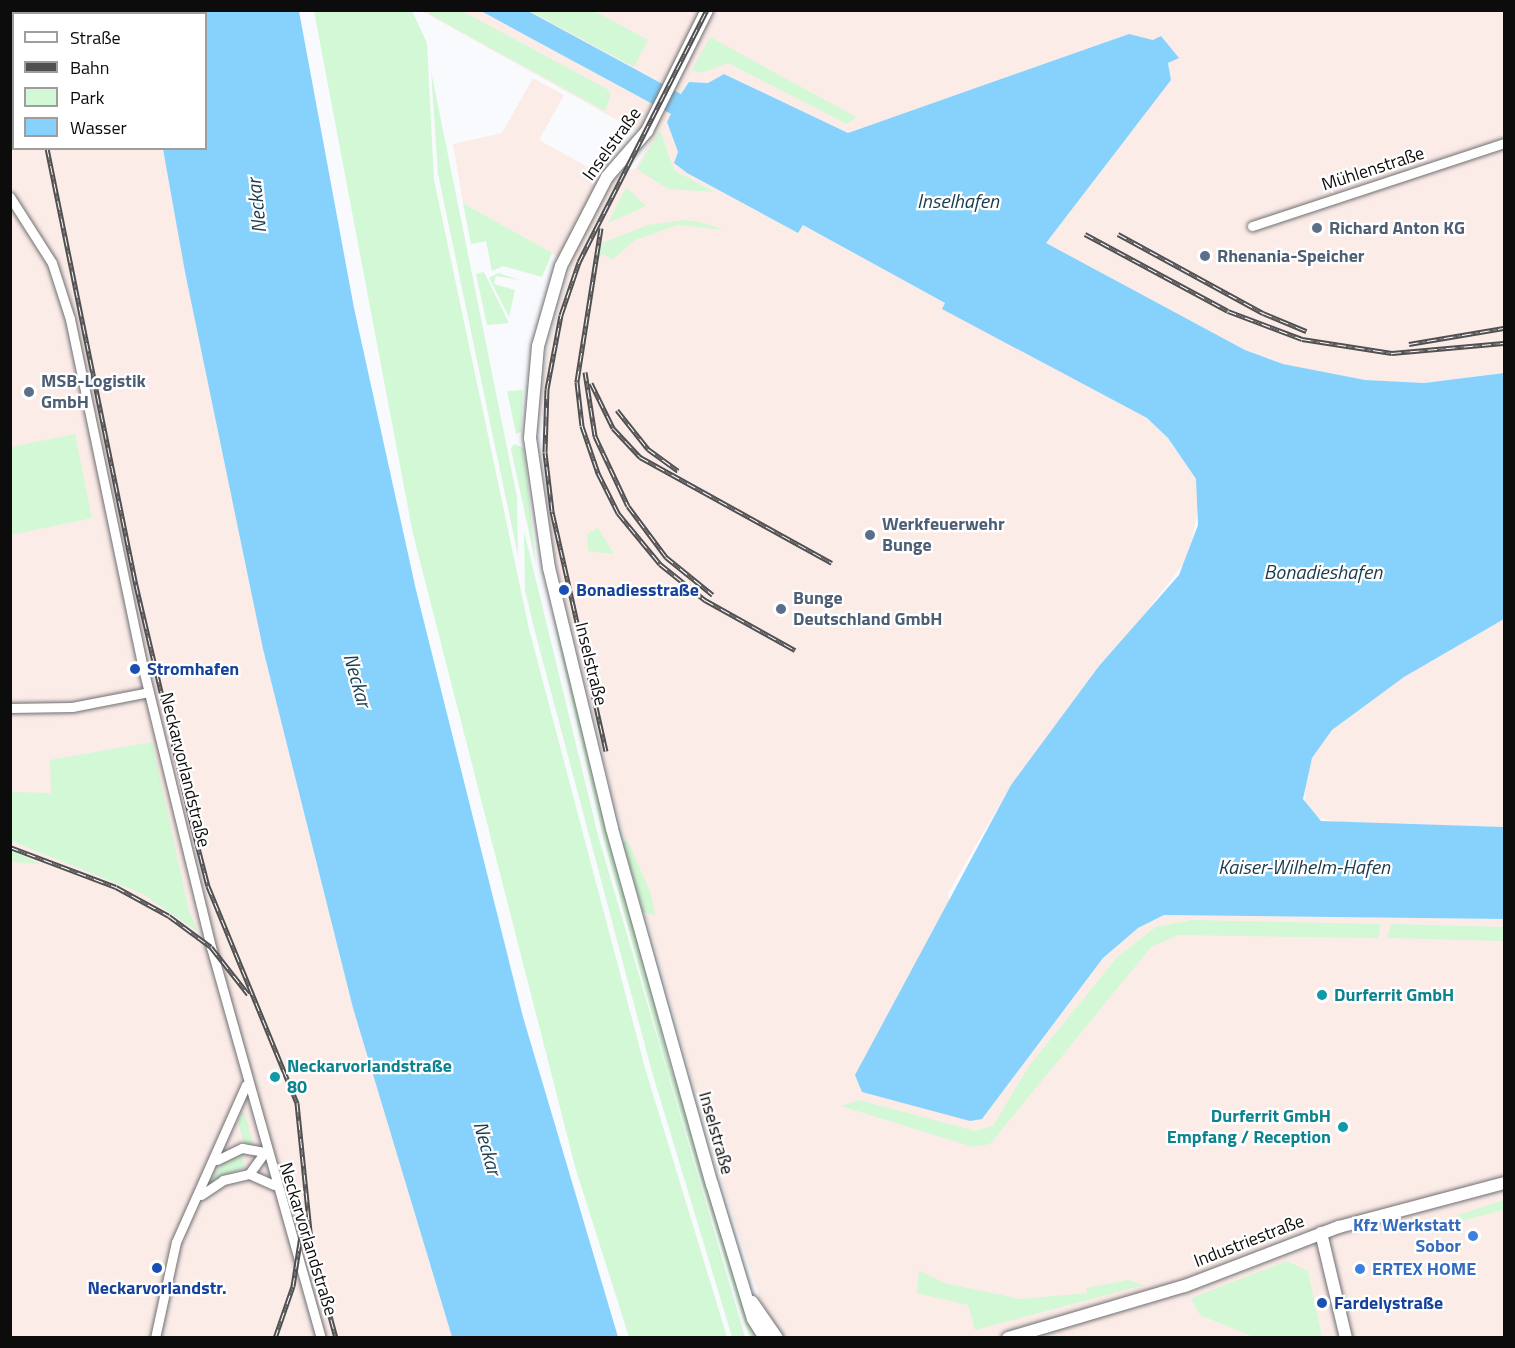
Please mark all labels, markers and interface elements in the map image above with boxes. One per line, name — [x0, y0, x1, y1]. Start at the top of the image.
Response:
legend — [12, 12, 207, 150]
text: Straße — [70, 24, 121, 51]
text: Bahn — [70, 54, 109, 81]
text: Park — [70, 84, 104, 111]
street label: Inselstraße — [578, 103, 646, 185]
text: Wasser — [70, 114, 127, 141]
street label: Mühlenstraße — [1319, 142, 1427, 196]
water label: Neckar — [241, 177, 271, 235]
water label: Inselhafen — [917, 188, 999, 212]
place label: Richard Anton KG — [1329, 217, 1465, 239]
marker: Richard Anton KG — [1310, 221, 1324, 235]
place label: Rhenania-Speicher — [1217, 245, 1365, 267]
marker: Rhenania-Speicher — [1198, 249, 1212, 263]
place label: MSB-Logistik GmbH — [41, 371, 146, 413]
marker: MSB-Logistik GmbH — [22, 385, 36, 399]
place label: Werkfeuerwehr Bunge — [882, 514, 1005, 556]
marker: Werkfeuerwehr Bunge — [863, 528, 877, 542]
water label: Bonadieshafen — [1264, 559, 1382, 583]
place label: Bonadiesstraße — [576, 579, 699, 601]
marker: Bonadiesstraße — [557, 583, 571, 597]
place label: Bunge Deutschland GmbH — [793, 588, 942, 630]
marker: Bunge Deutschland GmbH — [774, 602, 788, 616]
street label: Inselstraße — [570, 620, 612, 708]
water label: Neckar — [339, 650, 377, 710]
place label: Stromhafen — [147, 658, 239, 680]
marker: Stromhafen — [128, 662, 142, 676]
street label: Neckarvorlandstraße — [155, 690, 215, 850]
water label: Kaiser-Wilhelm-Hafen — [1218, 854, 1390, 878]
place label: Durferrit GmbH — [1334, 984, 1454, 1006]
marker: Durferrit GmbH — [1315, 988, 1329, 1002]
place label: Neckarvorlandstraße 80 — [287, 1056, 452, 1098]
marker: Neckarvorlandstraße 80 — [268, 1070, 282, 1084]
street label: Inselstraße — [694, 1089, 738, 1177]
place label: Durferrit GmbH Empfang / Reception — [1167, 1106, 1331, 1148]
water label: Neckar — [469, 1118, 507, 1178]
marker: Durferrit GmbH Empfang / Reception — [1336, 1120, 1350, 1134]
street label: Neckarvorlandstraße — [274, 1160, 342, 1318]
street label: Industriestraße — [1191, 1210, 1307, 1272]
place label: Kfz Werkstatt Sobor — [1353, 1215, 1461, 1258]
marker: Kfz Werkstatt Sobor — [1466, 1229, 1480, 1243]
place label: ERTEX HOME — [1372, 1258, 1476, 1280]
marker: Neckarvorlandstr. — [150, 1261, 164, 1275]
marker: ERTEX HOME — [1353, 1262, 1367, 1276]
place label: Neckarvorlandstr. — [87, 1277, 227, 1299]
place label: Fardelystraße — [1334, 1292, 1443, 1314]
marker: Fardelystraße — [1315, 1296, 1329, 1310]

